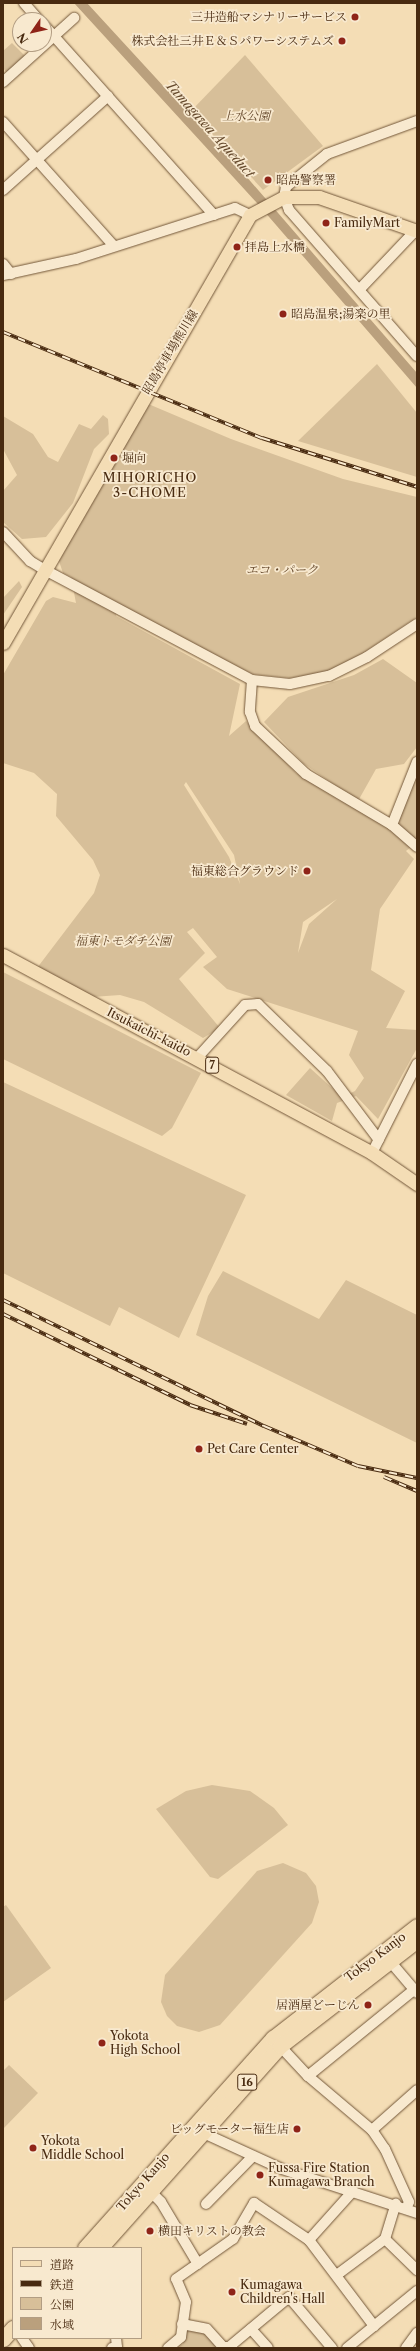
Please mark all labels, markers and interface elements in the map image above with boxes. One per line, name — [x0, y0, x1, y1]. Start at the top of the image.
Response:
place label: 三井造船マシナリーサービス — [191, 10, 347, 24]
north arrow — [12, 12, 52, 52]
marker: 三井造船マシナリーサービス — [350, 12, 360, 22]
text: N — [14, 30, 31, 46]
place label: 株式会社三井Ｅ＆Ｓパワーシステムズ — [130, 34, 334, 48]
marker: 株式会社三井Ｅ＆Ｓパワーシステムズ — [337, 36, 347, 46]
water label: Tamagawa Aqueduct — [162, 77, 258, 181]
park label: 上水公園 — [222, 109, 270, 123]
place label: 昭島警察署 — [276, 173, 336, 187]
marker: 昭島警察署 — [263, 175, 273, 185]
place label: FamilyMart — [334, 216, 400, 230]
marker: FamilyMart — [321, 218, 331, 228]
place label: 拝島上水橋 — [245, 240, 305, 254]
marker: 拝島上水橋 — [232, 242, 242, 252]
street label: 昭島停車場熊川線 — [139, 307, 201, 397]
place label: 昭島温泉;湯楽の里 — [291, 307, 390, 321]
marker: 昭島温泉;湯楽の里 — [278, 309, 288, 319]
place label: 堀向 — [122, 451, 146, 465]
marker: 堀向 — [109, 453, 119, 463]
district label: MIHORICHO 3-CHOME — [103, 470, 197, 501]
park label: エコ・パーク — [246, 563, 318, 577]
place label: 福東総合グラウンド — [191, 864, 299, 878]
marker: 福東総合グラウンド — [302, 866, 312, 876]
park label: 福東トモダチ公園 — [75, 934, 171, 948]
street label: Itsukaichi-kaido — [105, 1005, 193, 1059]
road number: 7 — [205, 1056, 219, 1074]
place label: Pet Care Center — [207, 1442, 299, 1456]
marker: Pet Care Center — [194, 1444, 204, 1454]
street label: Tokyo Kanjo — [342, 1929, 408, 1985]
place label: 居酒屋どーじん — [276, 1998, 360, 2012]
marker: 居酒屋どーじん — [363, 2000, 373, 2010]
place label: Yokota High School — [110, 2029, 180, 2057]
marker: Yokota High School — [97, 2038, 107, 2048]
road number: 16 — [237, 2073, 257, 2091]
place label: ビッグモーター福生店 — [169, 2122, 289, 2136]
marker: ビッグモーター福生店 — [292, 2124, 302, 2134]
place label: Yokota Middle School — [41, 2134, 124, 2162]
marker: Yokota Middle School — [28, 2143, 38, 2153]
street label: Tokyo Kanjo — [114, 2150, 172, 2214]
place label: Fussa Fire Station Kumagawa Branch — [268, 2161, 375, 2189]
marker: Fussa Fire Station Kumagawa Branch — [255, 2170, 265, 2180]
place label: 横田キリストの教会 — [158, 2224, 266, 2238]
marker: 横田キリストの教会 — [145, 2226, 155, 2236]
legend — [12, 2247, 142, 2339]
text: 道路 — [50, 2257, 74, 2272]
text: 鉄道 — [50, 2277, 74, 2292]
place label: Kumagawa Children's Hall — [240, 2278, 325, 2306]
marker: Kumagawa Children's Hall — [227, 2287, 237, 2297]
text: 公園 — [50, 2297, 74, 2312]
text: 水域 — [50, 2317, 74, 2332]

